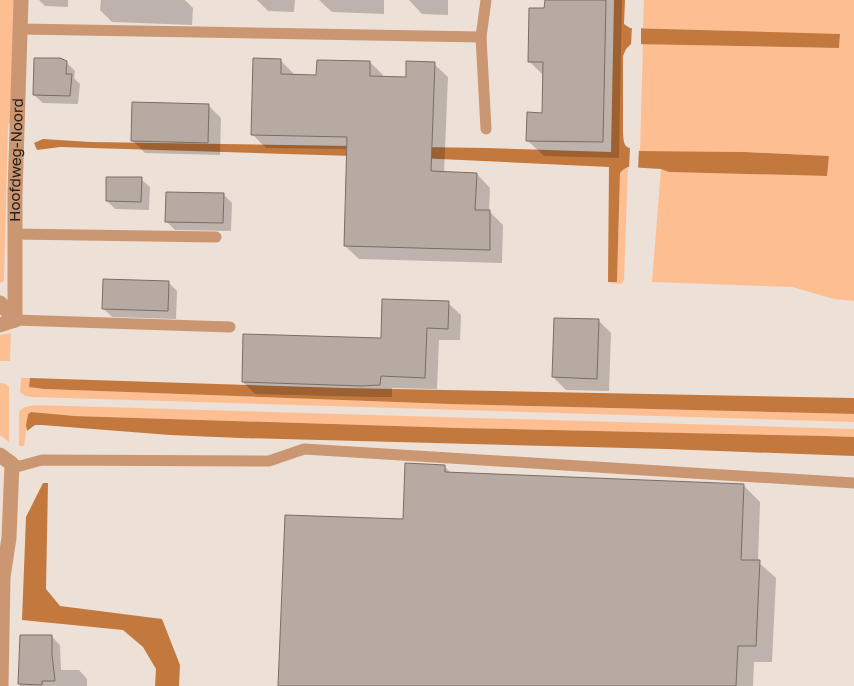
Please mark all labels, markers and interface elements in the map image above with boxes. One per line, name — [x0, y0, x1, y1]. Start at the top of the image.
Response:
street label: Hoofdweg-Noord — [5, 98, 26, 222]

